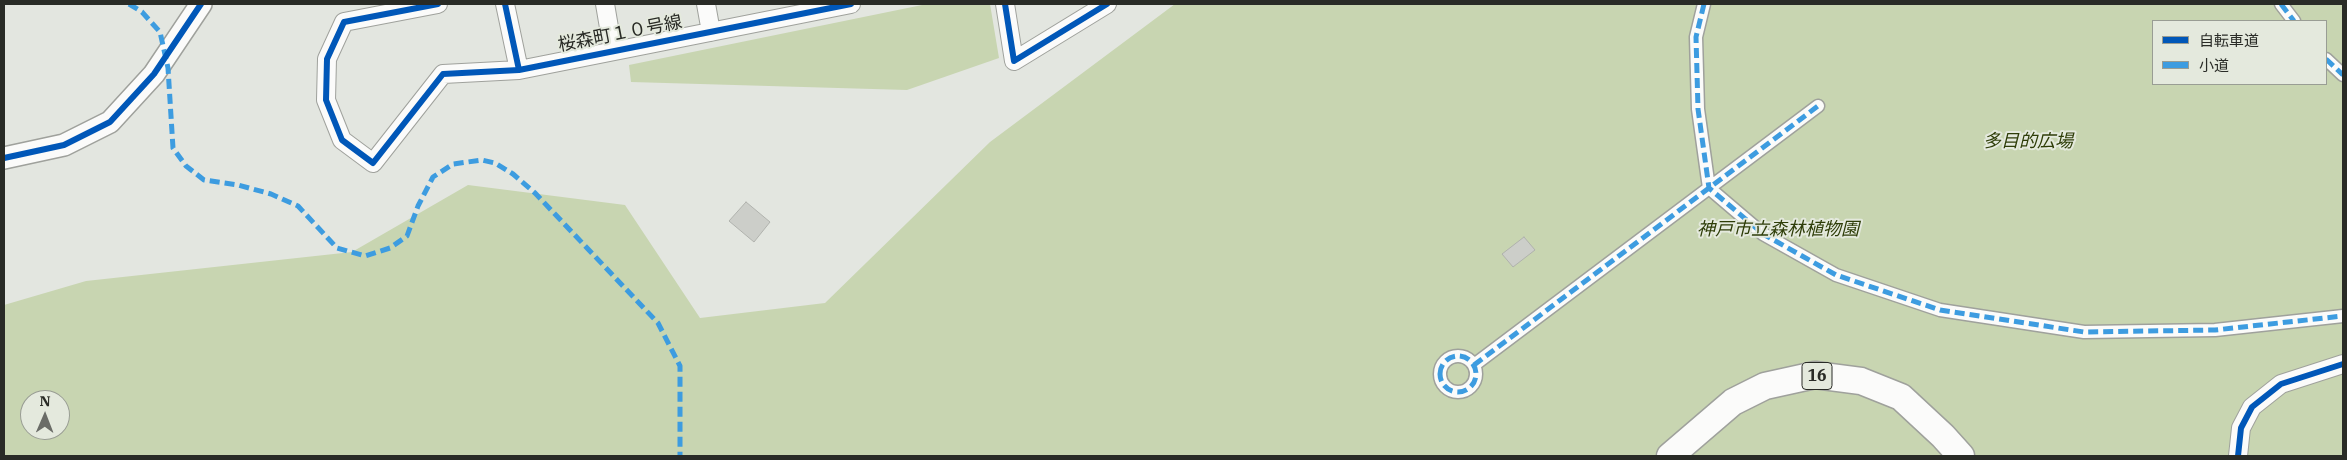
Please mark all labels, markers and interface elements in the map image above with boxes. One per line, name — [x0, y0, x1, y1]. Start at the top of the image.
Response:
street label: 桜森町１０号線 — [556, 11, 684, 57]
legend — [2152, 20, 2327, 85]
text: 自転車道 — [2199, 31, 2259, 50]
text: 小道 — [2199, 56, 2229, 75]
park label: 多目的広場 — [1983, 131, 2073, 153]
park label: 神戸市立森林植物園 — [1697, 219, 1859, 241]
road number: 16 — [1802, 362, 1832, 390]
north arrow — [20, 390, 70, 440]
text: N — [40, 392, 51, 410]

